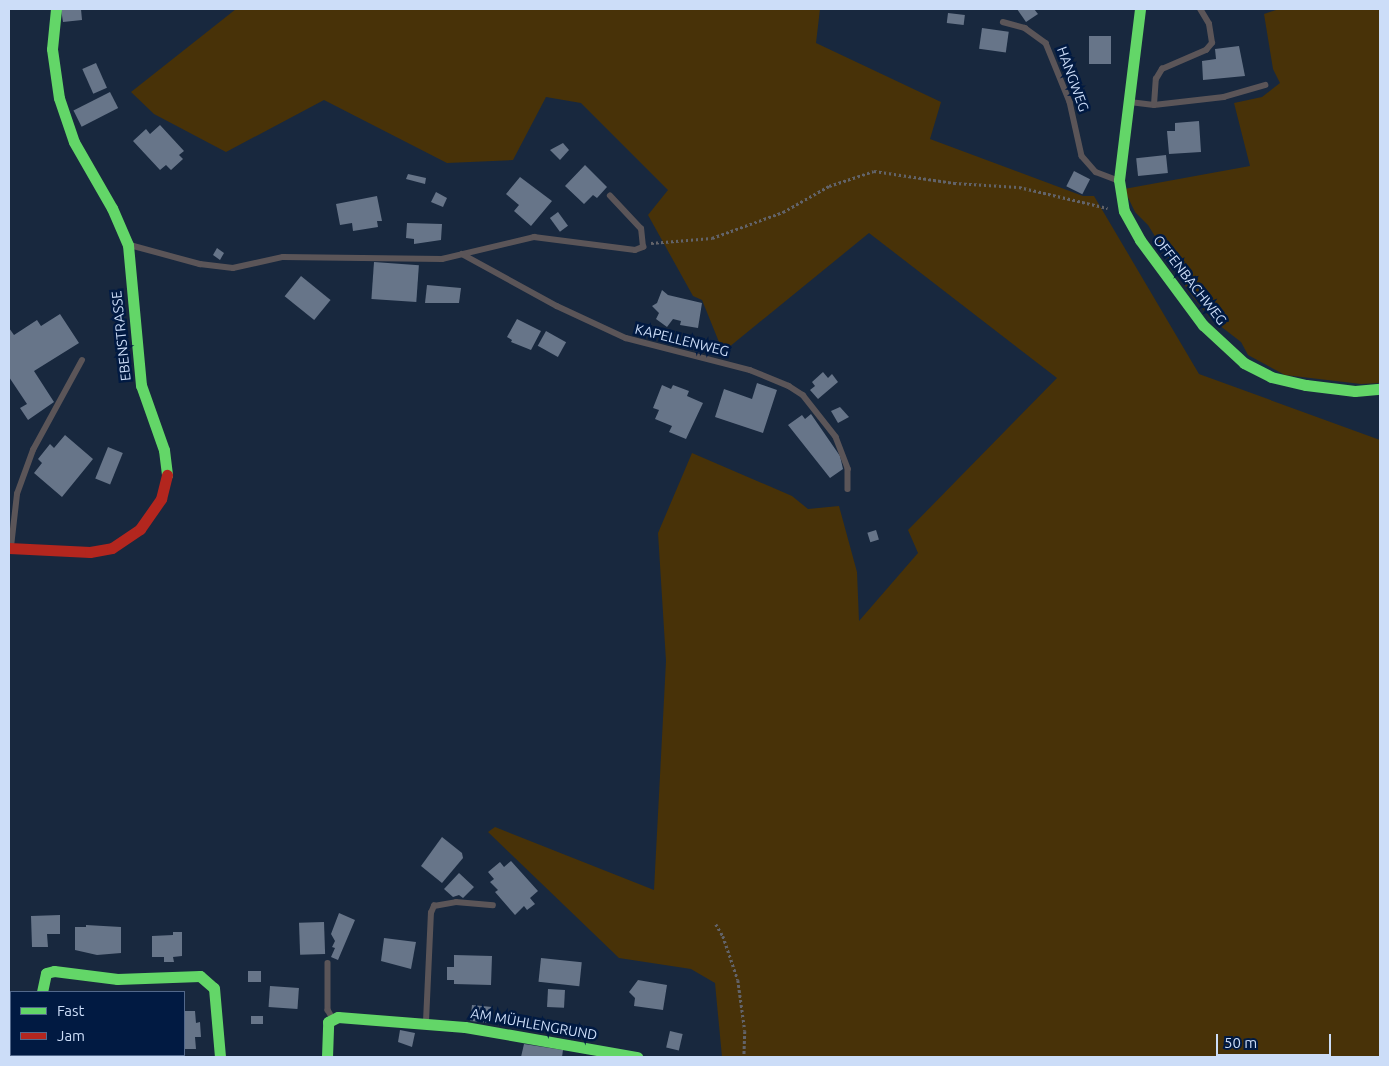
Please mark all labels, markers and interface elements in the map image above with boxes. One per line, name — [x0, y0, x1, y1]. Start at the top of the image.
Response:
street label: HANGWEG — [1053, 44, 1093, 114]
street label: OFFENBACHWEG — [1150, 232, 1230, 328]
street label: EBENSTRASSE — [108, 290, 134, 382]
street label: KAPELLENWEG — [633, 320, 731, 360]
legend — [10, 991, 185, 1056]
text: Fast — [57, 1002, 84, 1019]
street label: AM MÜHLENGRUND — [469, 1005, 599, 1043]
scale bar — [1219, 1024, 1334, 1056]
text: Jam — [57, 1027, 85, 1044]
text: 50 m — [1224, 1034, 1257, 1051]

